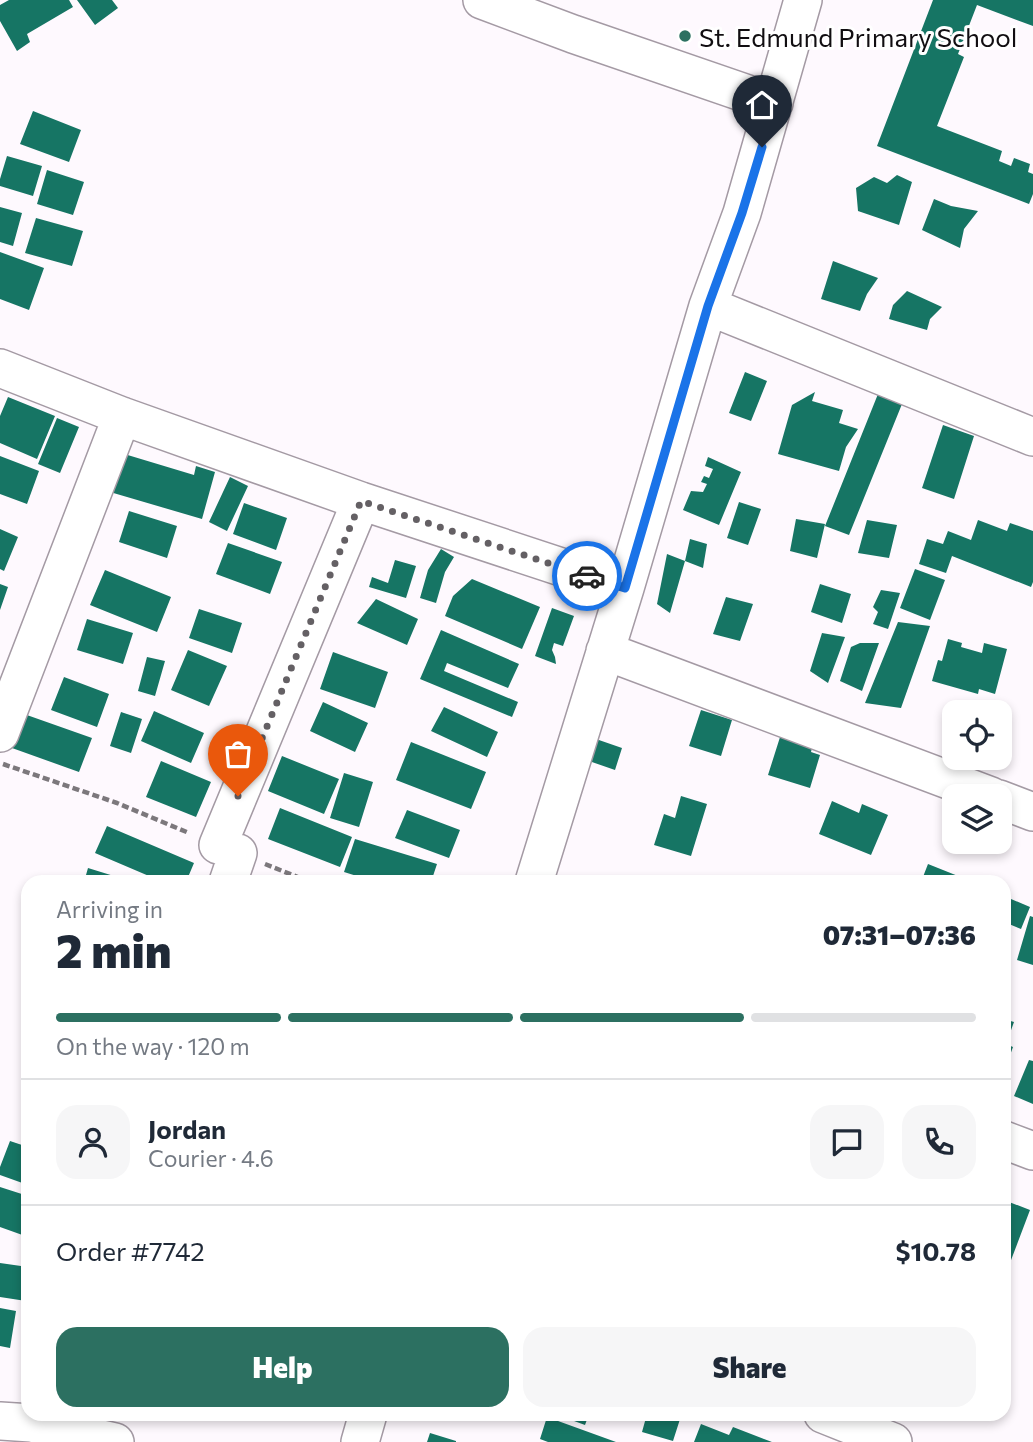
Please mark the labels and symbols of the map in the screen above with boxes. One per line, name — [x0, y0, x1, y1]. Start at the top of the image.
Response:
place label: St. Edmund Primary School — [699, 21, 1017, 52]
marker: St. Edmund Primary School — [677, 28, 693, 44]
pin — [732, 75, 792, 147]
courier — [552, 541, 622, 611]
pin — [208, 724, 268, 796]

